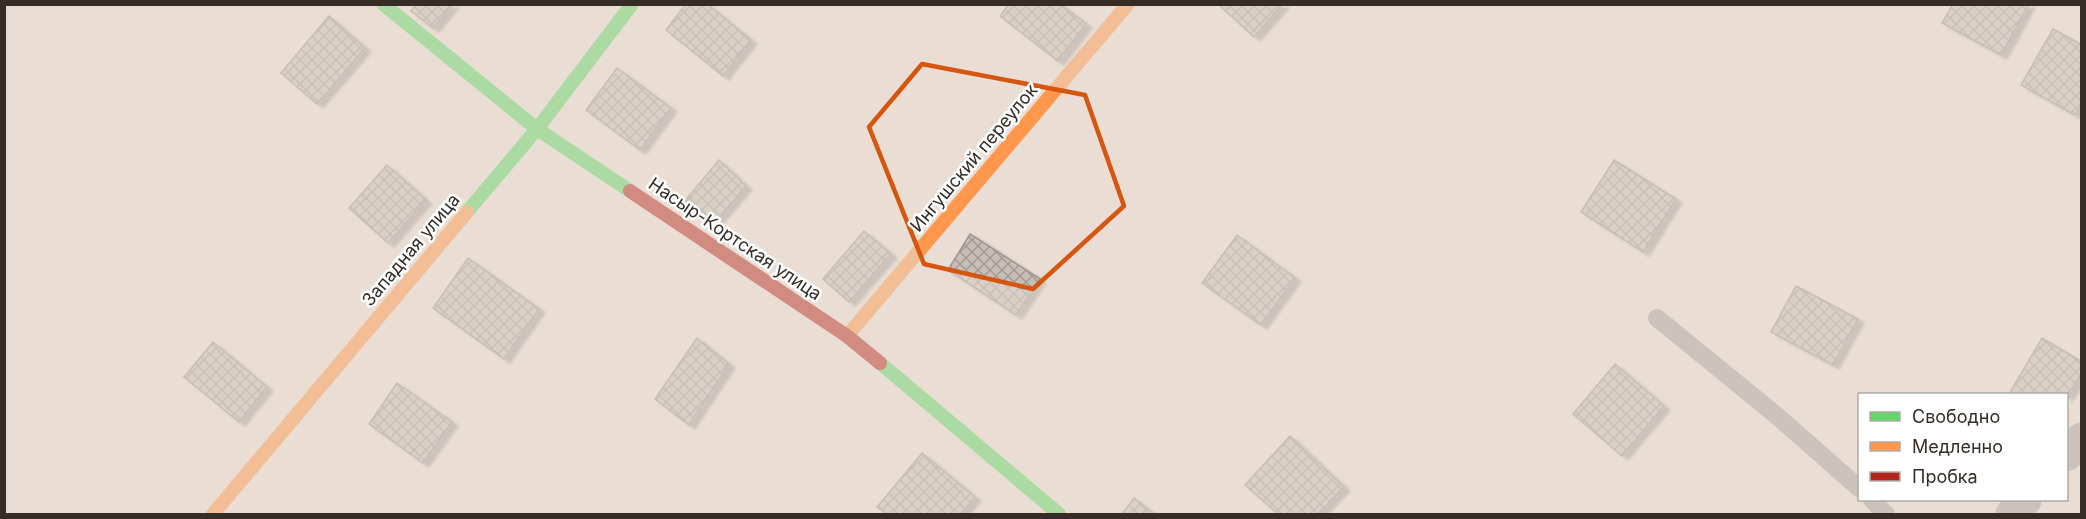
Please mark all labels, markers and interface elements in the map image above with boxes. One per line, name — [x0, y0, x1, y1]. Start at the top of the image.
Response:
street label: Ингушский переулок — [906, 79, 1042, 236]
street label: Насыр-Кортская улица — [645, 173, 826, 304]
street label: Западная улица — [358, 189, 464, 310]
legend — [1858, 393, 2068, 501]
text: Свободно — [1912, 406, 2000, 427]
text: Медленно — [1912, 436, 2003, 457]
text: Пробка — [1912, 466, 1978, 487]

